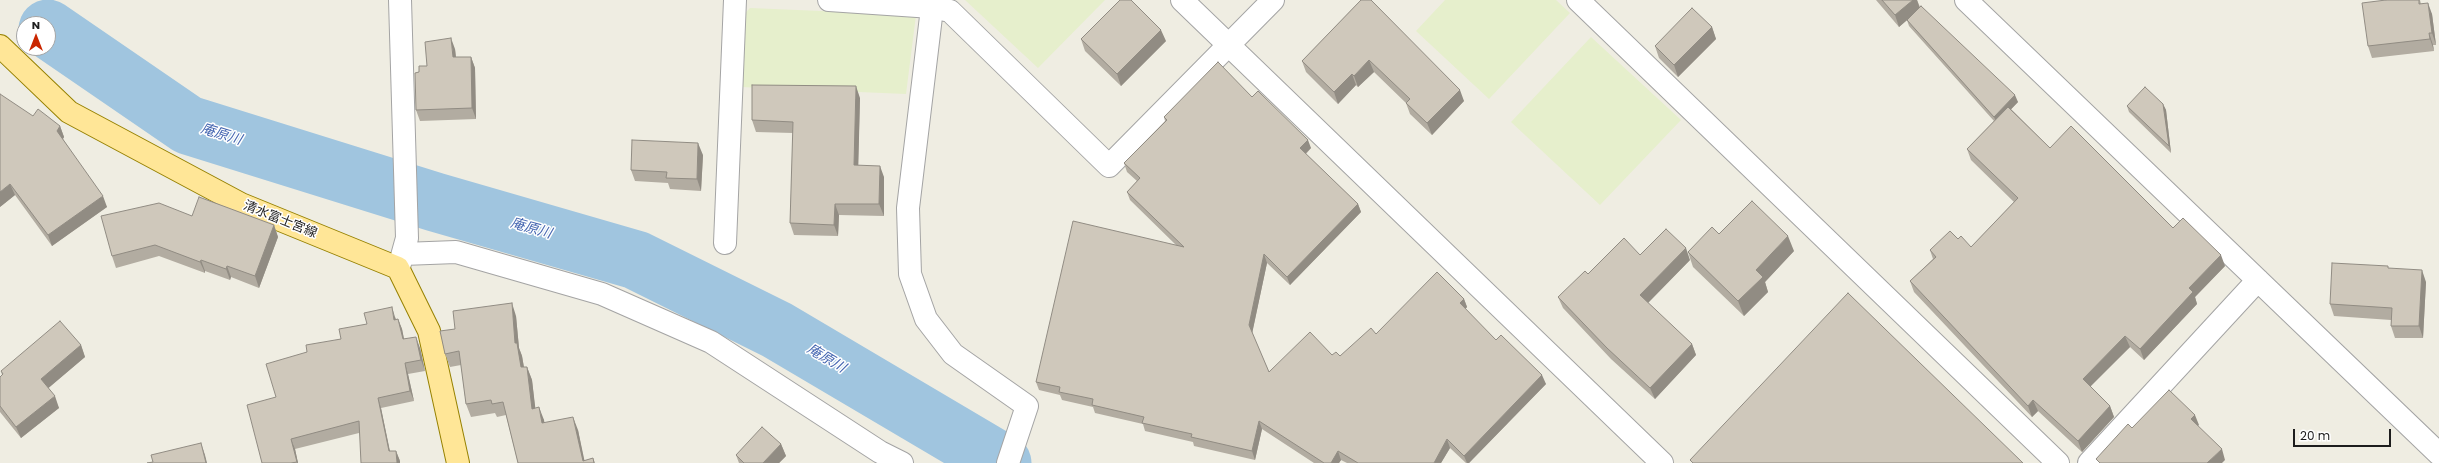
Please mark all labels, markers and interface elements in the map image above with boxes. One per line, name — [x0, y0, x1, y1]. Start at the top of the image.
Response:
north arrow — [16, 16, 56, 56]
text: N — [32, 17, 40, 33]
water label: 庵原川 — [198, 121, 244, 149]
street label: 清水富士宮線 — [241, 198, 319, 242]
water label: 庵原川 — [508, 215, 554, 243]
water label: 庵原川 — [804, 341, 848, 377]
scale bar — [2295, 421, 2393, 447]
text: 20 m — [2300, 427, 2330, 444]

